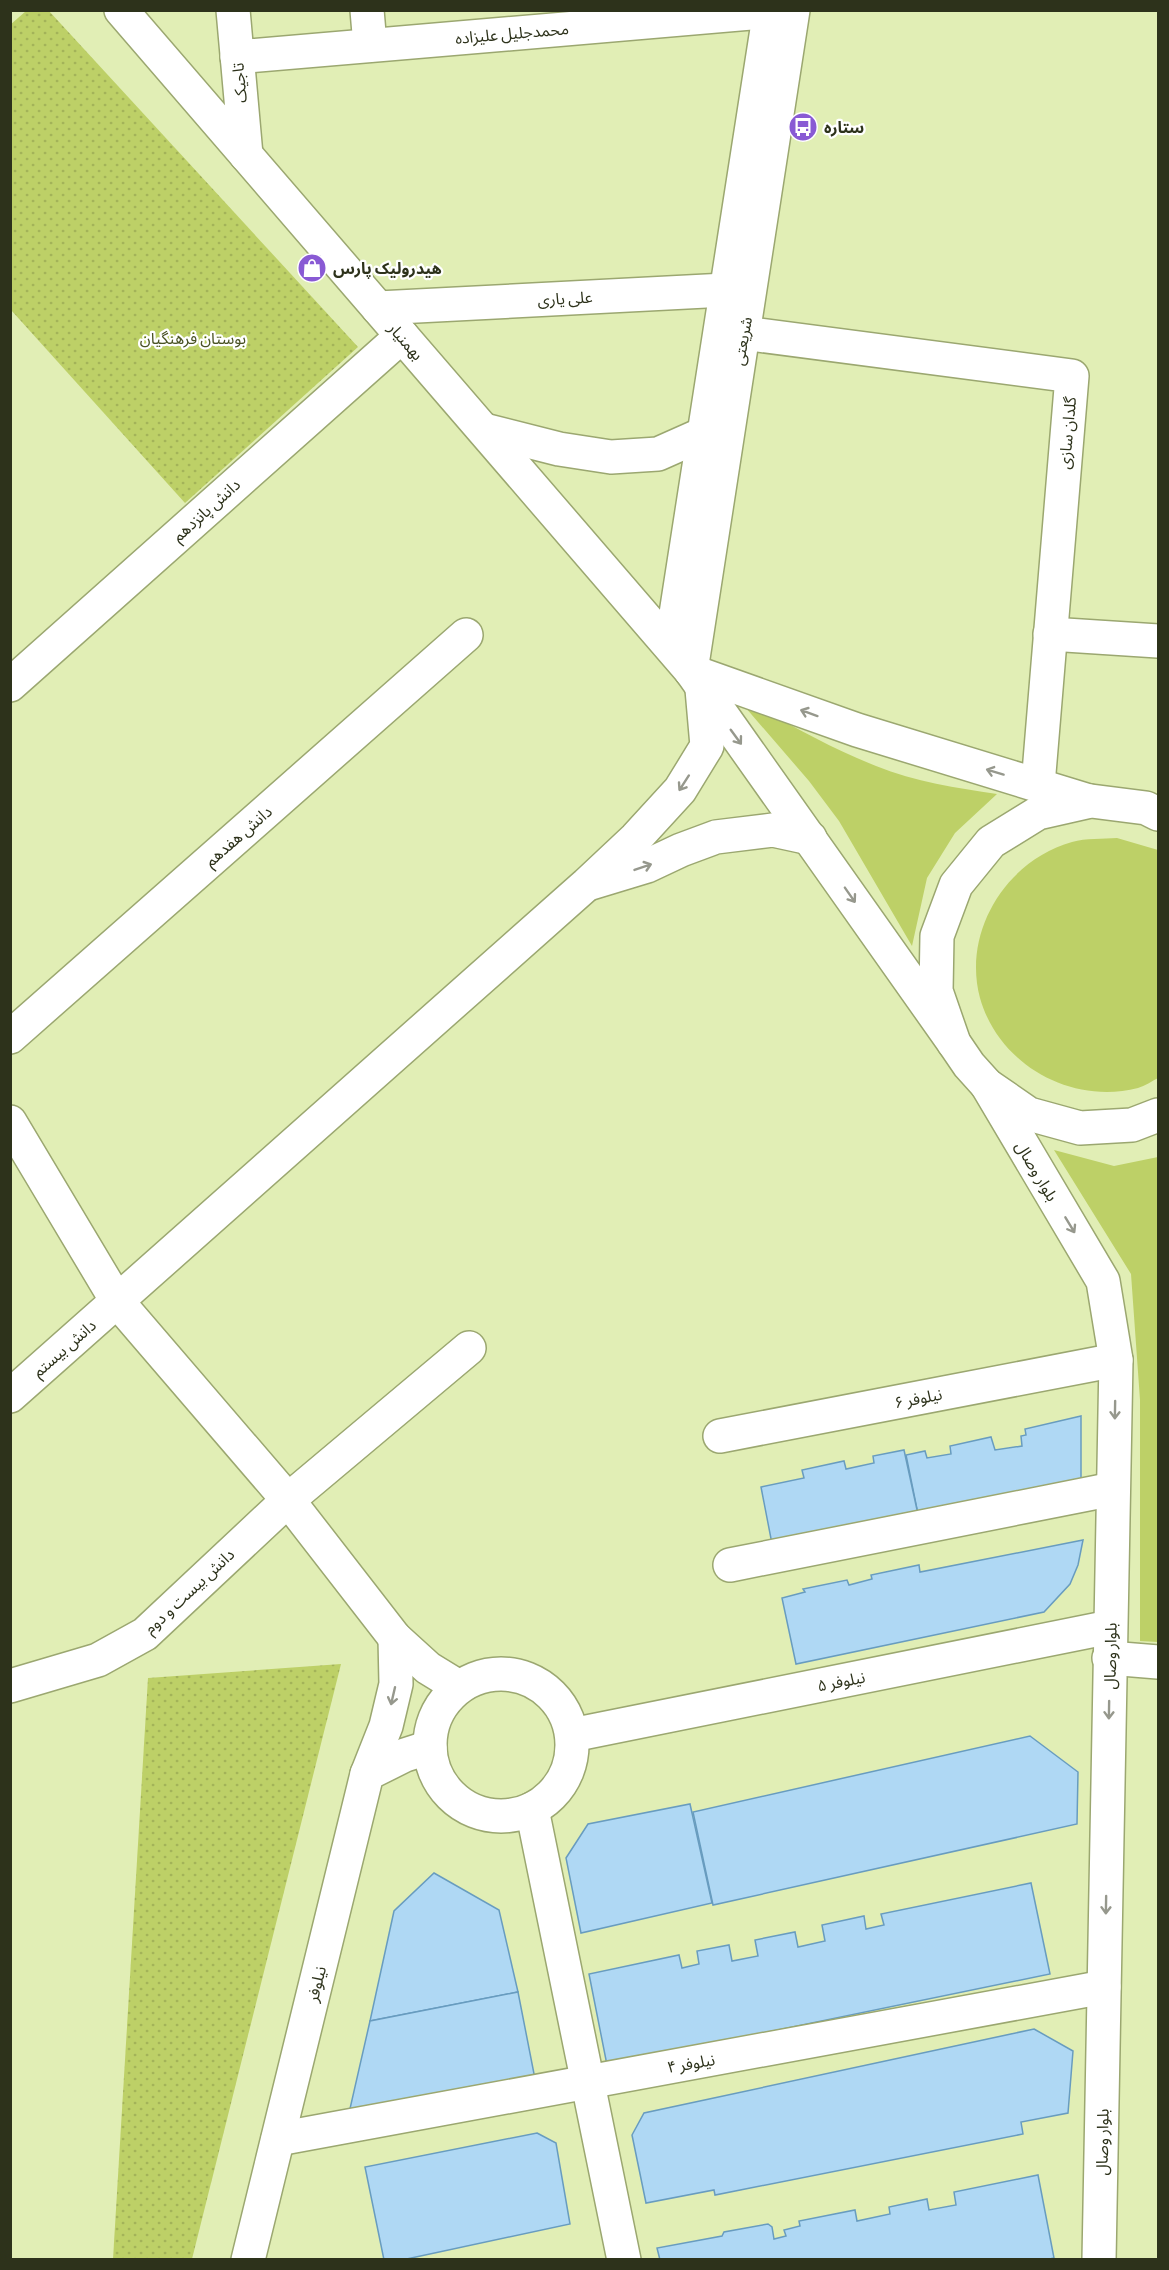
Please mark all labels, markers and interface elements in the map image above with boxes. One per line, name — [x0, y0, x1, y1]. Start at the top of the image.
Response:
street label: محمدجلیل علیزاده — [454, 18, 570, 48]
street label: تاجیک — [227, 62, 250, 104]
bus stop icon: ستاره — [787, 111, 819, 143]
place label: ستاره — [824, 117, 864, 137]
shop icon: هیدرولیک پارس — [296, 252, 328, 284]
place label: هیدرولیک پارس — [333, 258, 442, 279]
street label: علی یاری — [537, 287, 593, 309]
street label: شریعتی — [728, 315, 756, 367]
street label: بهمنیار — [383, 317, 428, 364]
park label: بوستان فرهنگیان — [140, 328, 246, 348]
street label: گلدان سازی — [1054, 395, 1080, 470]
street label: دانش پانزدهم — [168, 474, 246, 548]
one-way arrow — [800, 707, 819, 718]
one-way arrow — [730, 728, 743, 744]
one-way arrow — [986, 766, 1005, 777]
one-way arrow — [678, 774, 690, 791]
street label: دانش هفدهم — [200, 801, 278, 873]
one-way arrow — [633, 861, 651, 872]
one-way arrow — [844, 887, 856, 903]
street label: بلوار وصال — [1010, 1137, 1063, 1205]
one-way arrow — [1064, 1216, 1076, 1233]
street label: دانش بیستم — [28, 1315, 102, 1383]
street label: نیلوفر ۶ — [892, 1384, 944, 1412]
one-way arrow — [1109, 1400, 1121, 1420]
street label: دانش بیست و دوم — [140, 1544, 240, 1640]
street label: بلوار وصال — [1099, 1622, 1122, 1690]
street label: نیلوفر ۵ — [815, 1667, 867, 1695]
one-way arrow — [387, 1686, 398, 1705]
one-way arrow — [1103, 1700, 1114, 1720]
one-way arrow — [1100, 1895, 1111, 1915]
street label: نيلوفر — [302, 1964, 330, 2005]
street label: نیلوفر ۴ — [665, 2049, 717, 2077]
street label: بلوار وصال — [1091, 2108, 1114, 2176]

